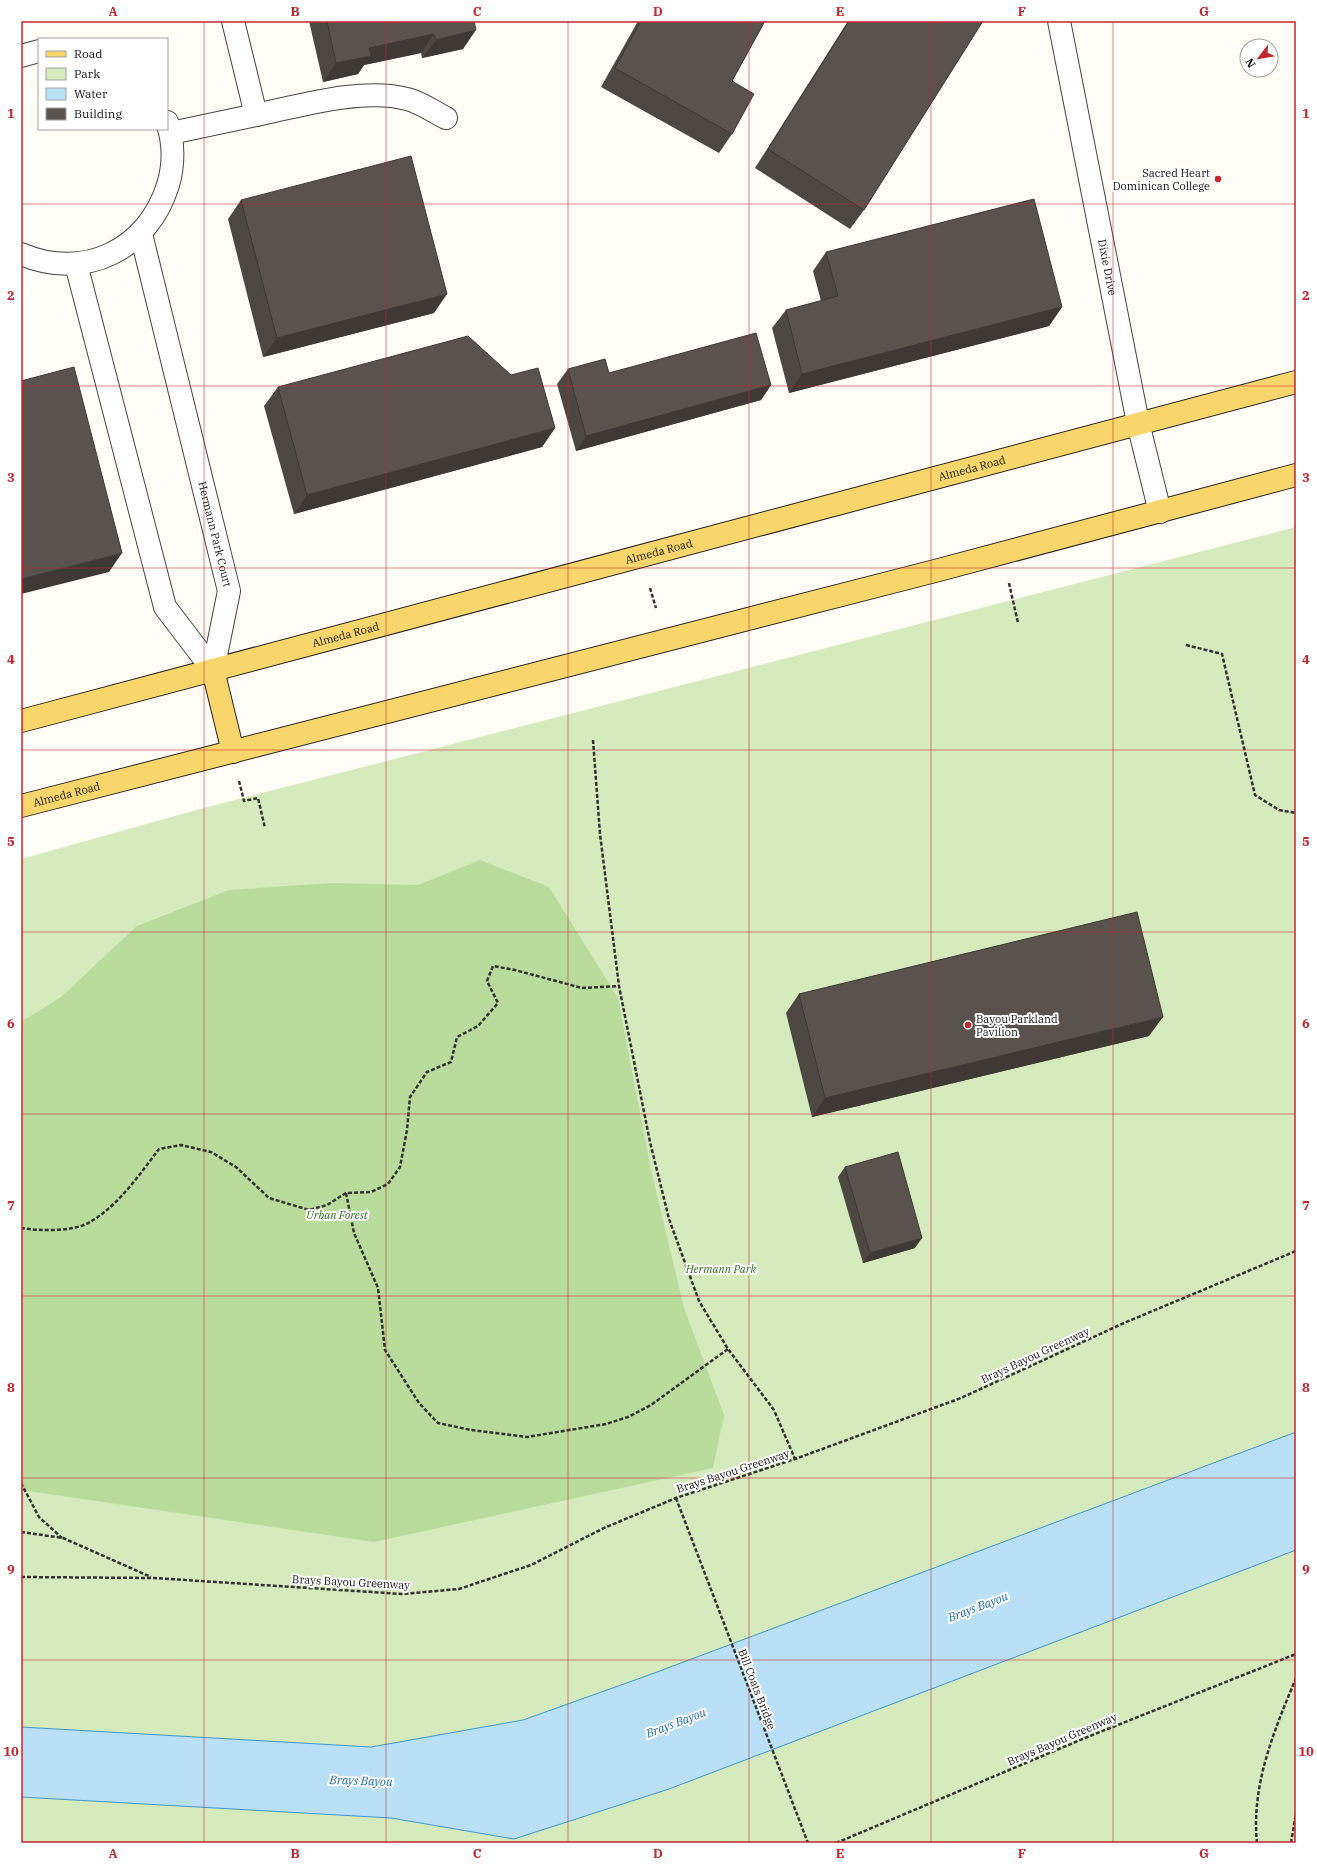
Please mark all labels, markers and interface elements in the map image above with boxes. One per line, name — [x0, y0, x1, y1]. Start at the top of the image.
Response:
text: A — [108, 3, 118, 20]
text: B — [290, 3, 300, 20]
text: C — [473, 3, 482, 20]
text: D — [653, 3, 663, 20]
text: E — [836, 3, 844, 20]
text: F — [1018, 3, 1026, 20]
text: G — [1199, 3, 1209, 20]
legend — [38, 38, 168, 130]
north arrow — [1239, 38, 1279, 78]
text: Road — [74, 46, 103, 61]
text: N — [1242, 56, 1259, 70]
text: Park — [74, 66, 100, 81]
text: Water — [74, 86, 108, 101]
text: 1 — [7, 105, 15, 122]
text: 1 — [1302, 105, 1310, 122]
text: Building — [74, 106, 122, 121]
place label: Sacred Heart Dominican College — [1113, 166, 1210, 193]
marker: Sacred Heart Dominican College — [1213, 174, 1223, 184]
street label: Dixie Drive — [1095, 238, 1120, 297]
text: 2 — [7, 287, 15, 304]
text: 2 — [1302, 287, 1310, 304]
street label: Almeda Road — [937, 452, 1007, 484]
text: 3 — [7, 469, 15, 486]
text: 3 — [1302, 469, 1310, 486]
street label: Hermann Park Court — [195, 480, 235, 588]
street label: Almeda Road — [624, 536, 694, 567]
street label: Almeda Road — [311, 619, 381, 650]
text: 4 — [7, 651, 15, 668]
text: 4 — [1302, 651, 1310, 668]
street label: Almeda Road — [31, 779, 102, 810]
text: 5 — [7, 833, 15, 850]
text: 5 — [1302, 833, 1310, 850]
place label: Bayou Parkland Pavilion — [976, 1012, 1058, 1039]
text: 6 — [7, 1015, 15, 1032]
text: 6 — [1302, 1015, 1310, 1032]
marker: Bayou Parkland Pavilion — [963, 1020, 973, 1030]
text: 7 — [7, 1197, 15, 1214]
text: 7 — [1302, 1197, 1310, 1214]
park label: Urban Forest — [306, 1208, 369, 1222]
park label: Hermann Park — [685, 1262, 756, 1276]
street label: Brays Bayou Greenway — [978, 1324, 1092, 1386]
text: 8 — [7, 1379, 15, 1396]
text: 8 — [1302, 1379, 1310, 1396]
street label: Brays Bayou Greenway — [675, 1446, 791, 1496]
text: 9 — [7, 1561, 15, 1578]
text: 9 — [1302, 1561, 1310, 1578]
street label: Brays Bayou Greenway — [292, 1572, 411, 1592]
water label: Brays Bayou — [945, 1588, 1010, 1625]
street label: Bill Coats Bridge — [735, 1647, 779, 1731]
water label: Brays Bayou — [643, 1704, 708, 1741]
street label: Brays Bayou Greenway — [1005, 1709, 1119, 1769]
text: 10 — [3, 1743, 19, 1760]
text: 10 — [1298, 1743, 1314, 1760]
water label: Brays Bayou — [328, 1772, 393, 1789]
text: A — [108, 1845, 118, 1862]
text: B — [290, 1845, 300, 1862]
text: C — [473, 1845, 482, 1862]
text: D — [653, 1845, 663, 1862]
text: E — [836, 1845, 844, 1862]
text: F — [1018, 1845, 1026, 1862]
text: G — [1199, 1845, 1209, 1862]

